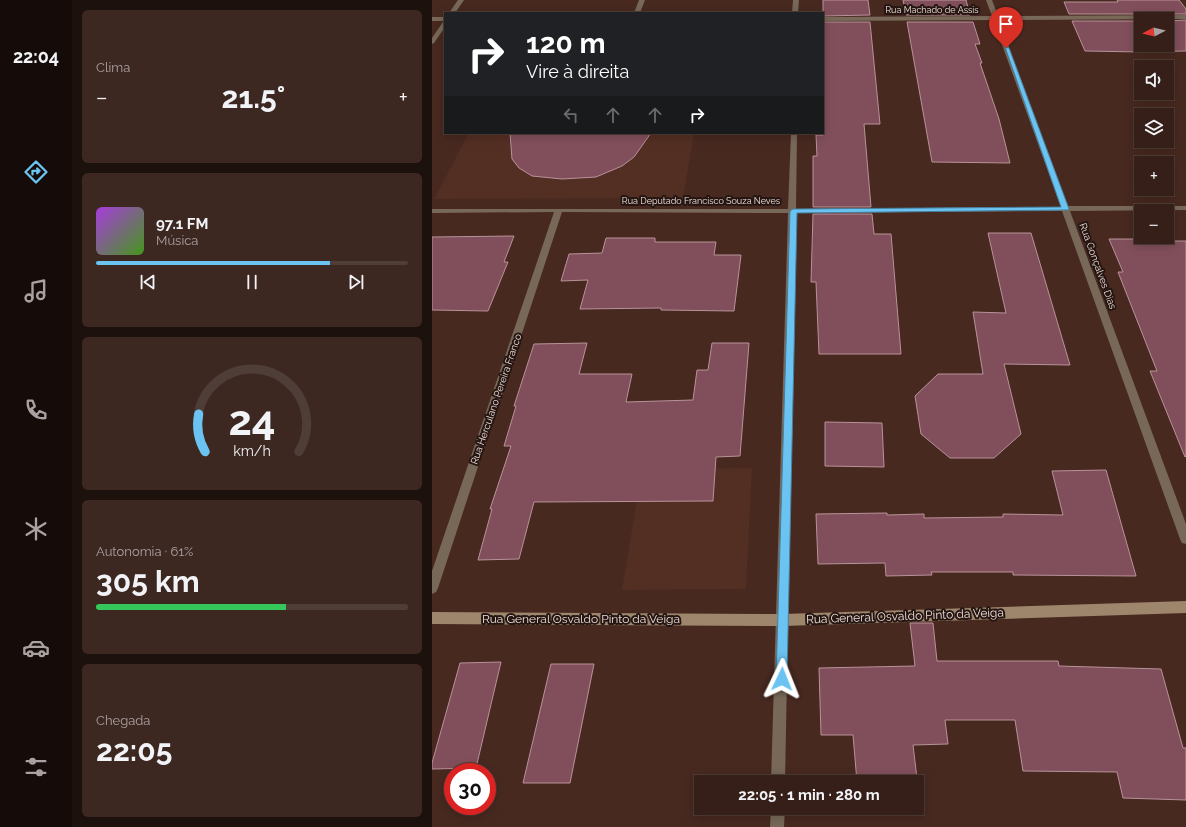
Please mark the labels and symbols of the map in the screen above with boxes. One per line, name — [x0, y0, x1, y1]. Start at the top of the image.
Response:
street label: Rua Machado de Assis — [885, 5, 979, 15]
pin — [989, 7.0, 1023, 48]
north arrow — [1134, 12, 1174, 52]
street label: Rua Deputado Francisco Souza Neves — [622, 196, 781, 206]
street label: Rua Gonçalves Dias — [1077, 221, 1119, 311]
street label: Rua Herculano Pereira Franco — [468, 332, 524, 466]
street label: Rua General Osvaldo Pinto da Veiga — [806, 606, 1004, 626]
street label: Rua General Osvaldo Pinto da Veiga — [482, 612, 680, 626]
position arrow — [761, 658, 803, 700]
speed limit sign: 30 — [444, 763, 496, 815]

